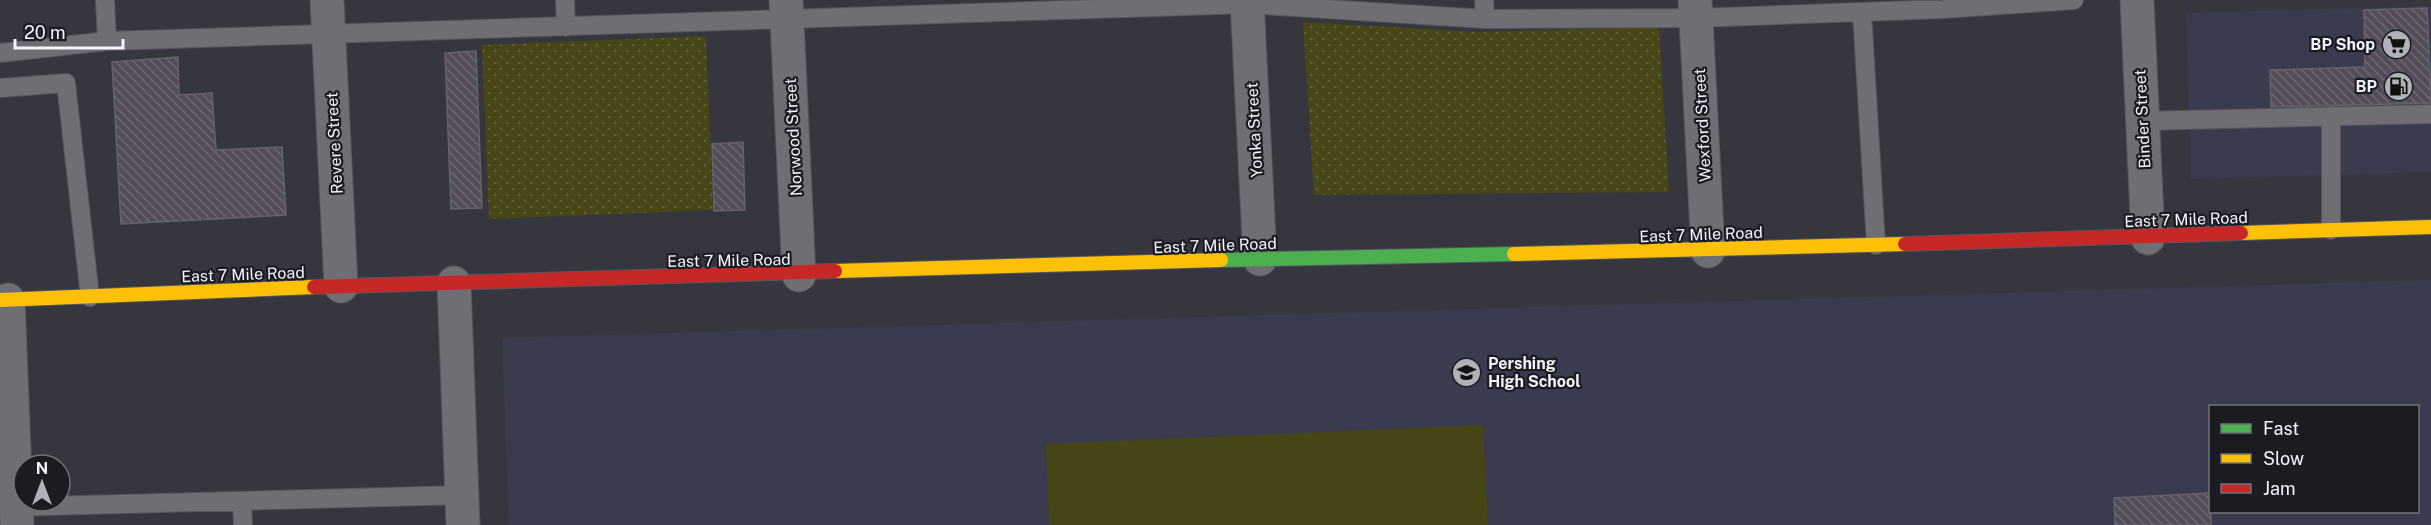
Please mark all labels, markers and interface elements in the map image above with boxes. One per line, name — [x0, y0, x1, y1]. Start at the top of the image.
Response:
scale bar — [15, 12, 123, 50]
text: 20 m — [24, 22, 66, 43]
supermarket icon: BP Shop — [2380, 28, 2412, 60]
place label: BP Shop — [2310, 35, 2375, 54]
street label: Wexford Street — [1690, 68, 1715, 182]
street label: Binder Street — [2130, 69, 2155, 169]
fuel station icon: BP — [2382, 70, 2414, 102]
place label: BP — [2355, 77, 2377, 96]
street label: Norwood Street — [781, 78, 806, 196]
street label: Yonka Street — [1243, 82, 1266, 178]
street label: Revere Street — [322, 91, 347, 194]
street label: East 7 Mile Road — [2124, 208, 2248, 231]
street label: East 7 Mile Road — [1639, 223, 1763, 246]
street label: East 7 Mile Road — [1153, 234, 1277, 257]
street label: East 7 Mile Road — [667, 250, 791, 271]
street label: East 7 Mile Road — [181, 263, 305, 286]
place label: Pershing High School — [1488, 354, 1581, 391]
school or university icon: Pershing High School — [1451, 356, 1483, 388]
legend — [2209, 405, 2419, 513]
text: Fast — [2263, 418, 2299, 439]
text: Slow — [2263, 448, 2304, 469]
north arrow — [12, 453, 72, 513]
text: N — [36, 459, 48, 478]
text: Jam — [2263, 478, 2296, 499]

